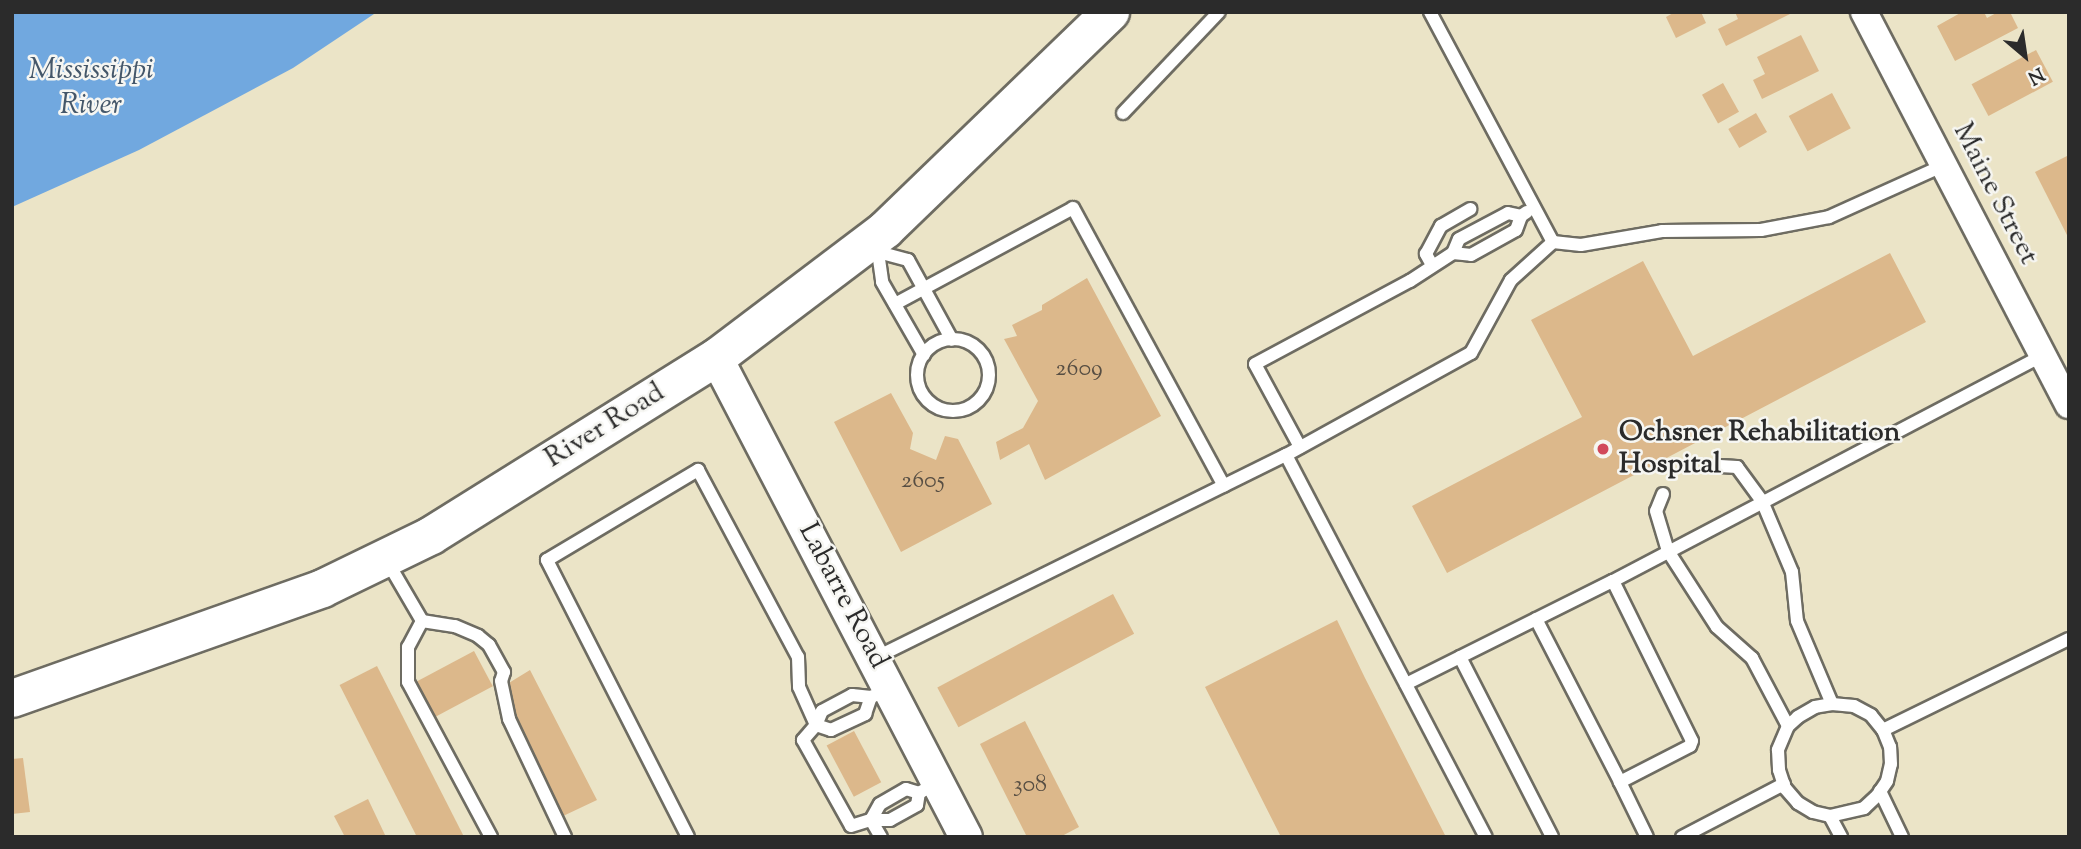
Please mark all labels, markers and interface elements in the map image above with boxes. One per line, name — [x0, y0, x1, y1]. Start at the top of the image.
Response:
north arrow — [1990, 21, 2060, 91]
water label: Mississippi River — [28, 53, 154, 124]
text: N — [2022, 59, 2049, 90]
street label: Maine Street — [1945, 118, 2045, 270]
house number: 2609 — [1055, 356, 1103, 384]
street label: River Road — [539, 376, 671, 476]
place label: Ochsner Rehabilitation Hospital — [1619, 416, 1900, 482]
marker: Ochsner Rehabilitation Hospital — [1593, 439, 1613, 459]
house number: 2605 — [901, 468, 945, 496]
street label: Labarre Road — [791, 517, 895, 675]
house number: 308 — [1013, 772, 1047, 800]

